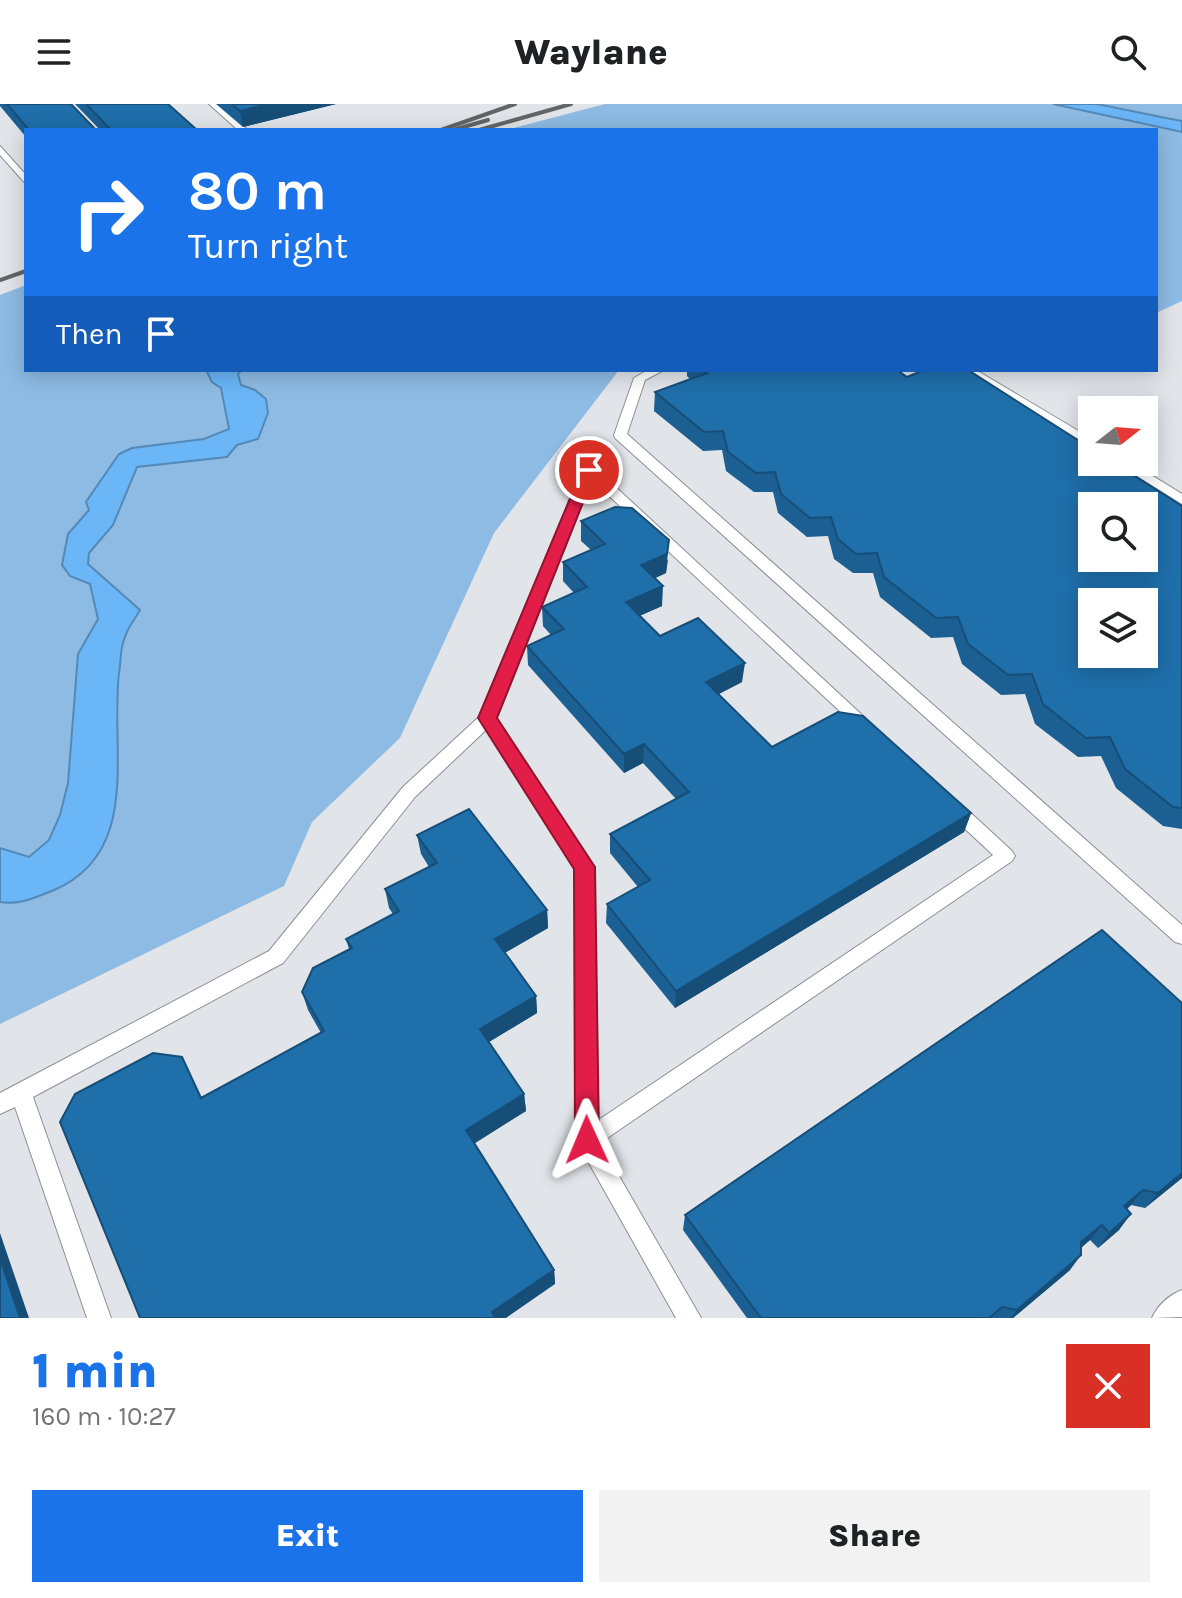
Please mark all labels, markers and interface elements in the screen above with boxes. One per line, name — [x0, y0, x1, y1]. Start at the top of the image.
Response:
icon: menu — [32, 30, 76, 74]
icon: search — [1106, 30, 1150, 74]
text: Waylane — [514, 31, 668, 73]
text: 80 m — [188, 158, 327, 223]
icon: right — [56, 160, 160, 264]
text: Turn right — [188, 225, 348, 267]
icon: arrive — [139, 312, 183, 356]
text: Then — [56, 316, 123, 352]
north arrow — [1078, 396, 1158, 476]
map controls — [1078, 396, 1158, 668]
pin — [555, 436, 623, 504]
icon: arrive — [567, 448, 611, 492]
button: search — [1078, 492, 1158, 572]
button: layers — [1078, 588, 1158, 668]
position arrow — [545, 1098, 629, 1182]
text: 1 min — [32, 1343, 158, 1399]
button: close — [1066, 1344, 1150, 1428]
text: 160 m · 10:27 — [32, 1401, 176, 1432]
button: Exit — [32, 1490, 583, 1582]
button: Share — [599, 1490, 1150, 1582]

